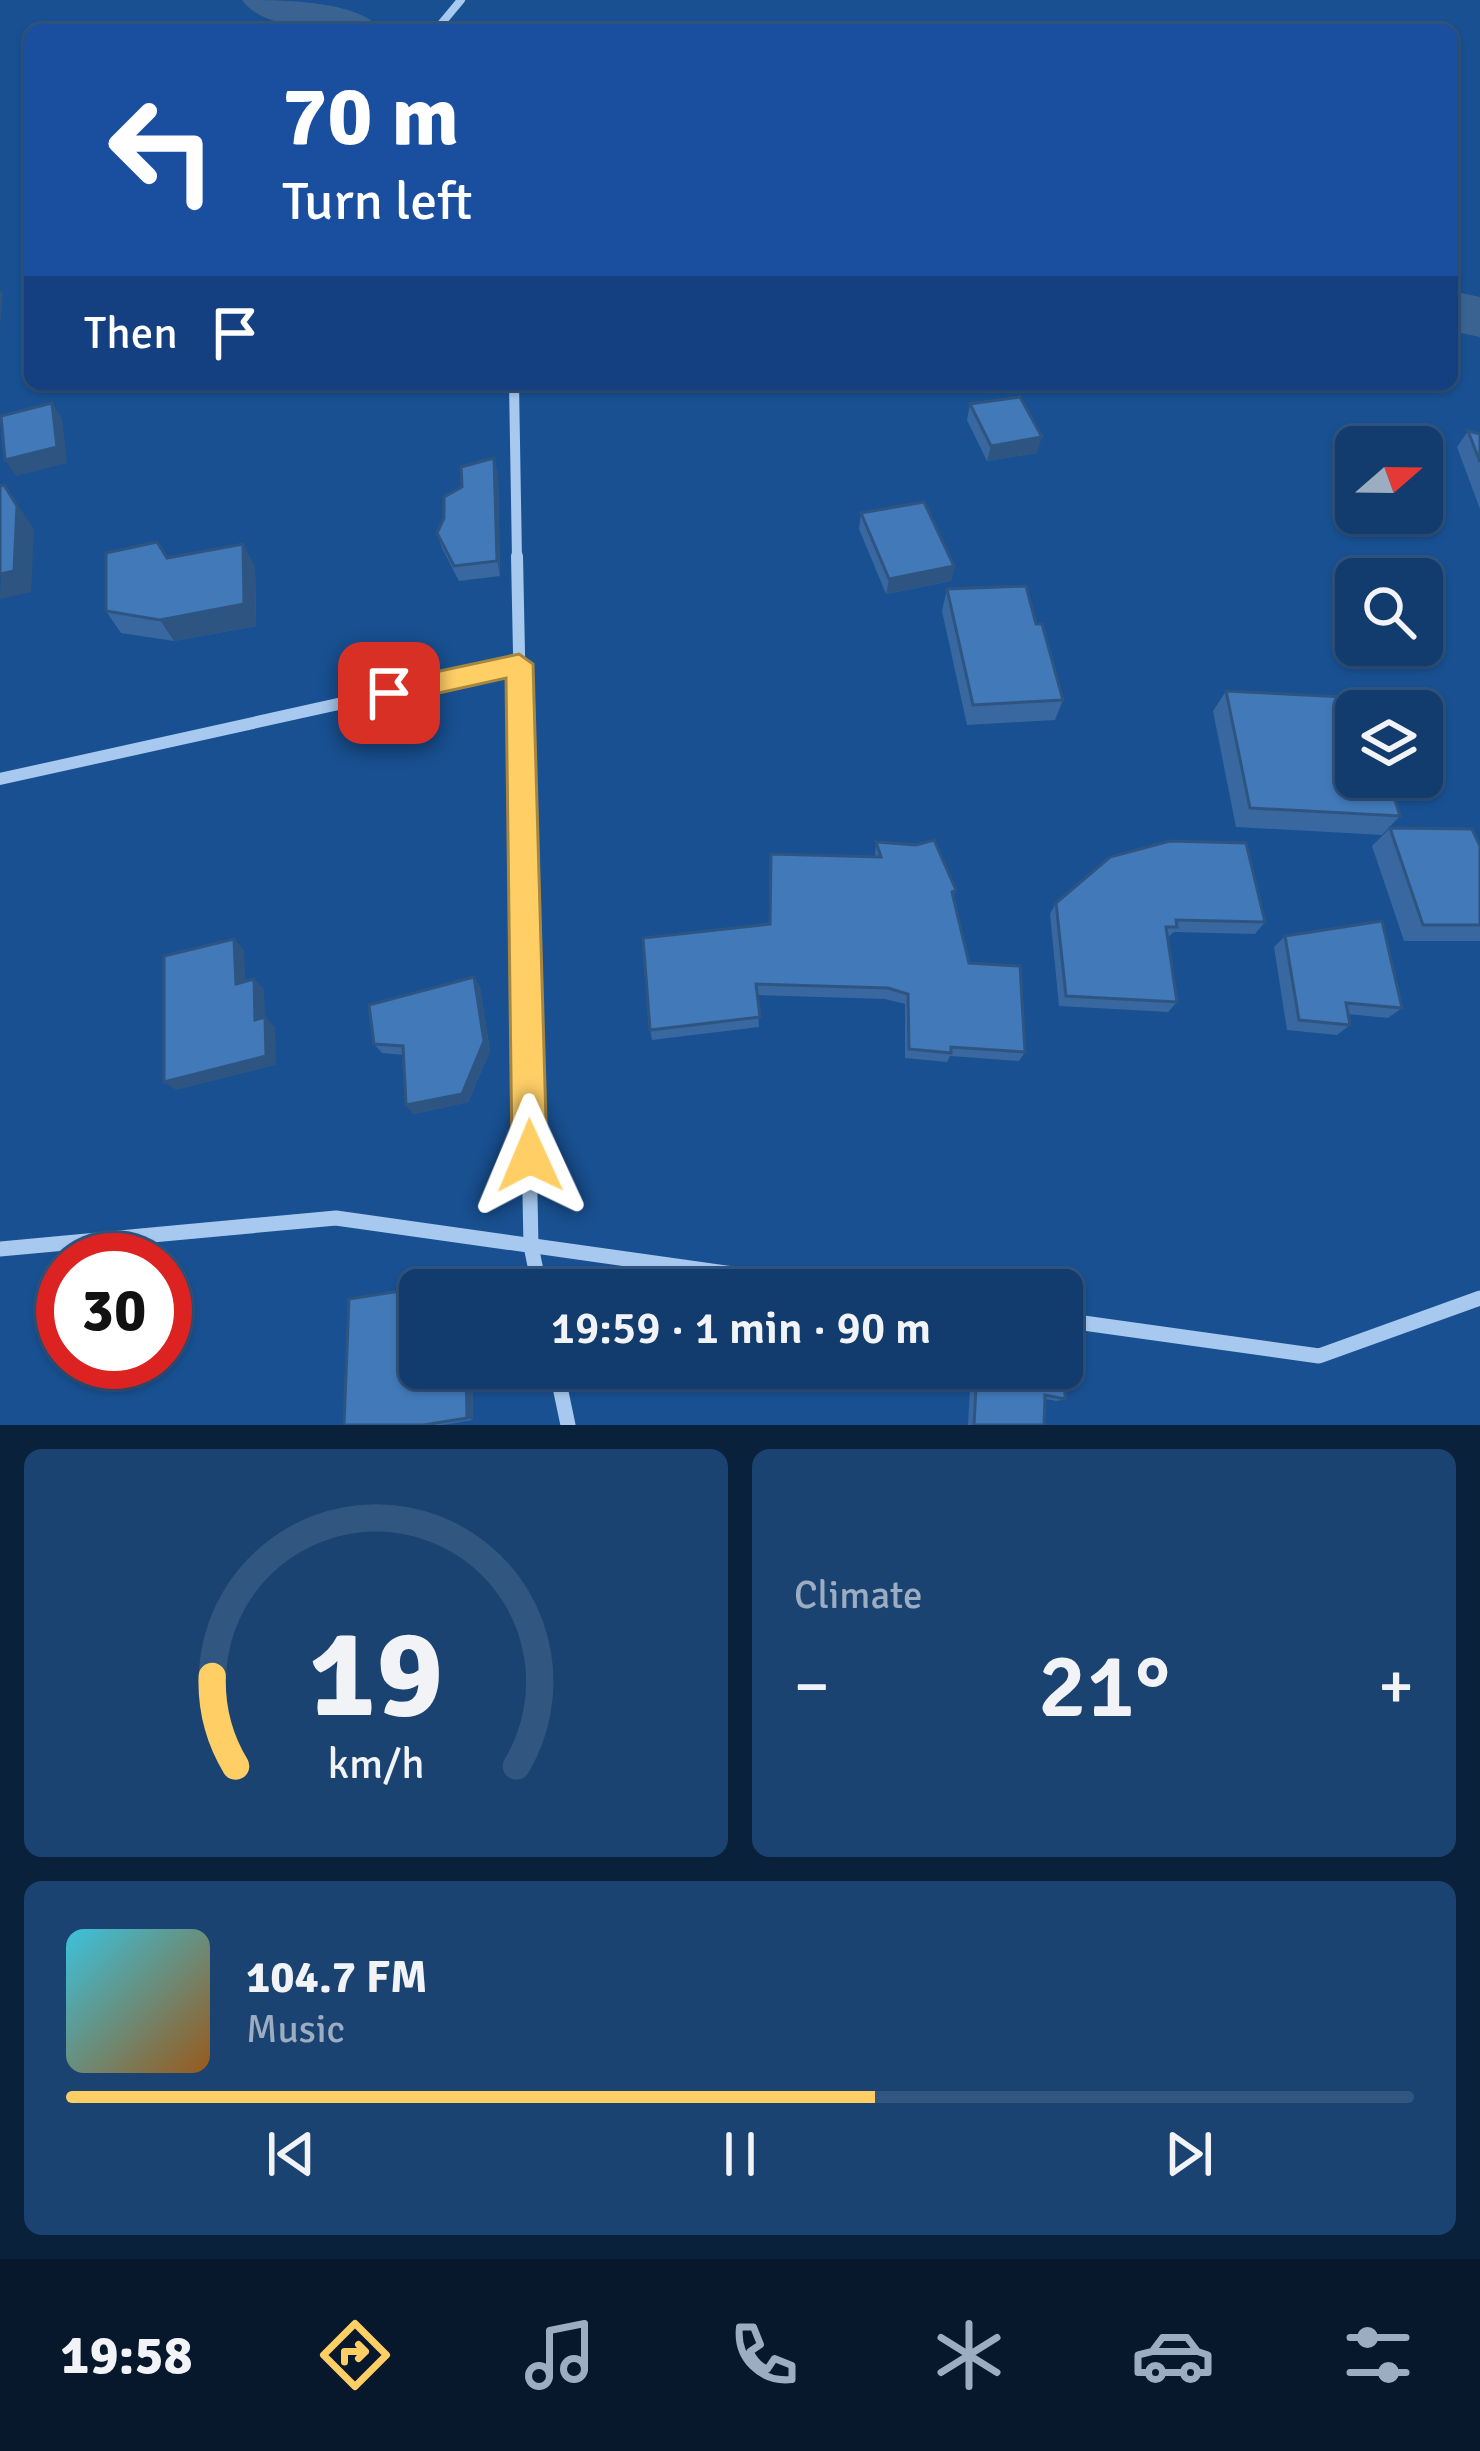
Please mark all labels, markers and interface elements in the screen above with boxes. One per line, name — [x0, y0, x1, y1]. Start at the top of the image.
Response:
text: 70 m — [282, 65, 459, 169]
icon: left — [84, 72, 240, 228]
text: Turn left — [282, 168, 472, 235]
icon: arrive — [202, 300, 268, 366]
text: Then — [84, 306, 178, 361]
north arrow — [1335, 426, 1443, 534]
map controls — [1335, 426, 1443, 798]
button: search — [1335, 558, 1443, 666]
pin — [338, 642, 440, 744]
icon: arrive — [356, 660, 422, 726]
button: layers — [1335, 690, 1443, 798]
position arrow — [467, 1093, 593, 1219]
speed limit sign: 30 — [36, 1233, 192, 1389]
text: 19:59 · 1 min · 90 m — [551, 1301, 931, 1356]
text: Climate — [794, 1571, 923, 1619]
text: 19 — [309, 1598, 443, 1751]
text: 21° — [1038, 1631, 1170, 1742]
text: − — [794, 1646, 830, 1727]
text: + — [1378, 1646, 1414, 1727]
text: km/h — [327, 1738, 425, 1791]
text: 104.7 FM — [246, 1950, 428, 2005]
text: Music — [246, 2005, 345, 2053]
icon: previous — [258, 2121, 324, 2187]
icon: pause — [707, 2121, 773, 2187]
icon: next — [1156, 2121, 1222, 2187]
icon: directions — [313, 2313, 397, 2397]
icon: music — [518, 2313, 602, 2397]
icon: phone — [722, 2313, 806, 2397]
icon: climate — [927, 2313, 1011, 2397]
icon: car — [1131, 2313, 1215, 2397]
icon: filters — [1336, 2313, 1420, 2397]
text: 19:58 — [60, 2322, 193, 2389]

